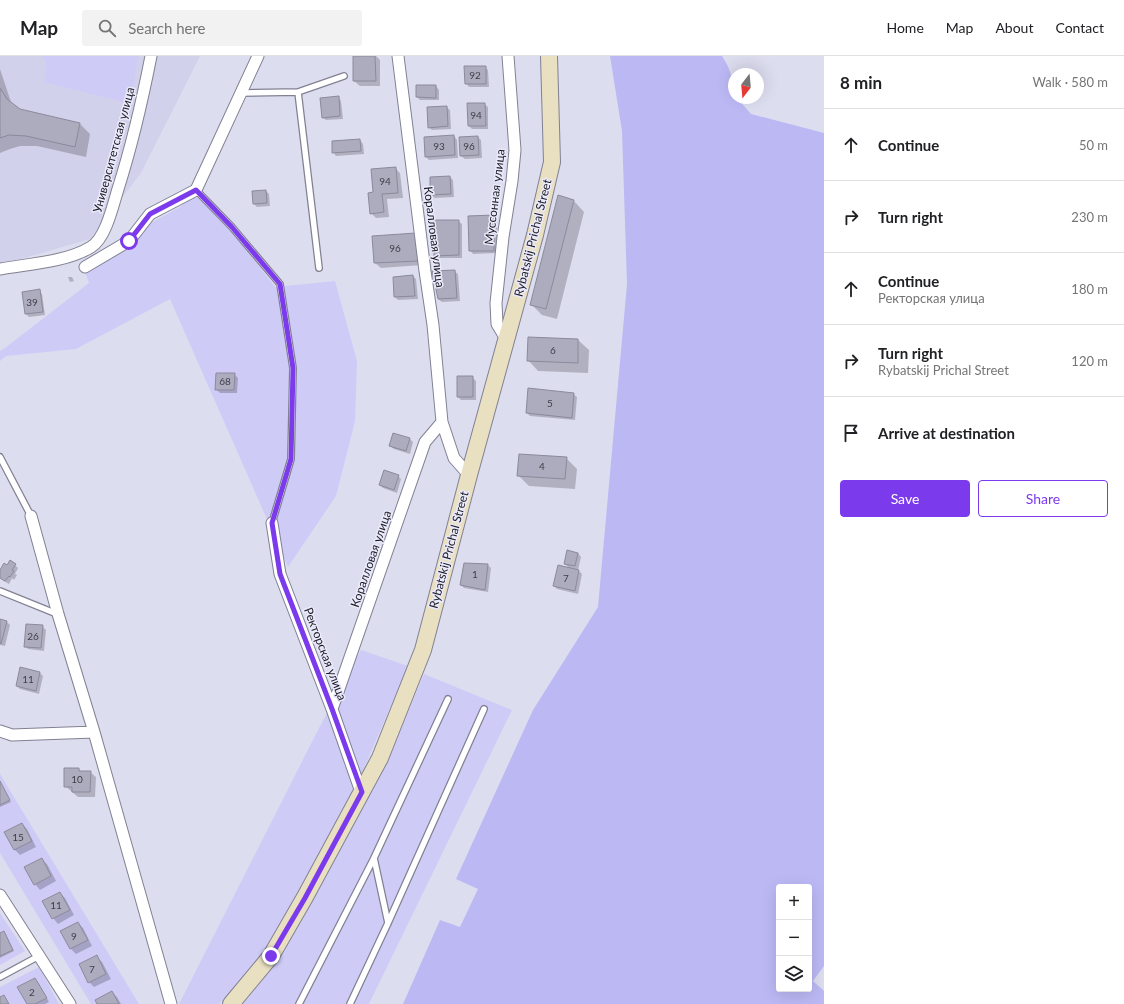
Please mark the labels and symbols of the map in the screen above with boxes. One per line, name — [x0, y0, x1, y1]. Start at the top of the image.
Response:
north arrow — [728, 68, 764, 104]
house number: 92 — [469, 69, 481, 81]
street label: Университетская улица — [90, 85, 138, 214]
house number: 94 — [470, 109, 482, 121]
house number: 93 — [433, 140, 445, 152]
house number: 96 — [463, 140, 475, 152]
street label: Муссонная улица — [481, 148, 508, 246]
house number: 94 — [379, 175, 391, 187]
street label: Rybatskij Prichal Street — [511, 177, 555, 298]
street label: Коралловая улица — [421, 186, 448, 288]
route start — [120, 232, 138, 250]
house number: 96 — [389, 242, 401, 254]
house number: 39 — [26, 296, 38, 308]
house number: 6 — [550, 344, 556, 356]
house number: 68 — [219, 375, 231, 387]
house number: 5 — [547, 397, 553, 409]
house number: 4 — [539, 460, 545, 472]
street label: Rybatskij Prichal Street — [426, 489, 472, 610]
street label: Коралловая улица — [347, 508, 394, 609]
house number: 1 — [472, 568, 478, 580]
house number: 7 — [563, 572, 569, 584]
street label: Ректорская улица — [301, 605, 350, 702]
house number: 26 — [27, 630, 39, 642]
house number: 11 — [22, 673, 34, 685]
house number: 10 — [71, 773, 83, 785]
house number: 15 — [12, 831, 24, 843]
house number: 11 — [50, 899, 62, 911]
house number: 9 — [71, 930, 77, 942]
route end — [262, 947, 280, 965]
house number: 7 — [89, 963, 95, 975]
house number: 2 — [29, 986, 35, 998]

